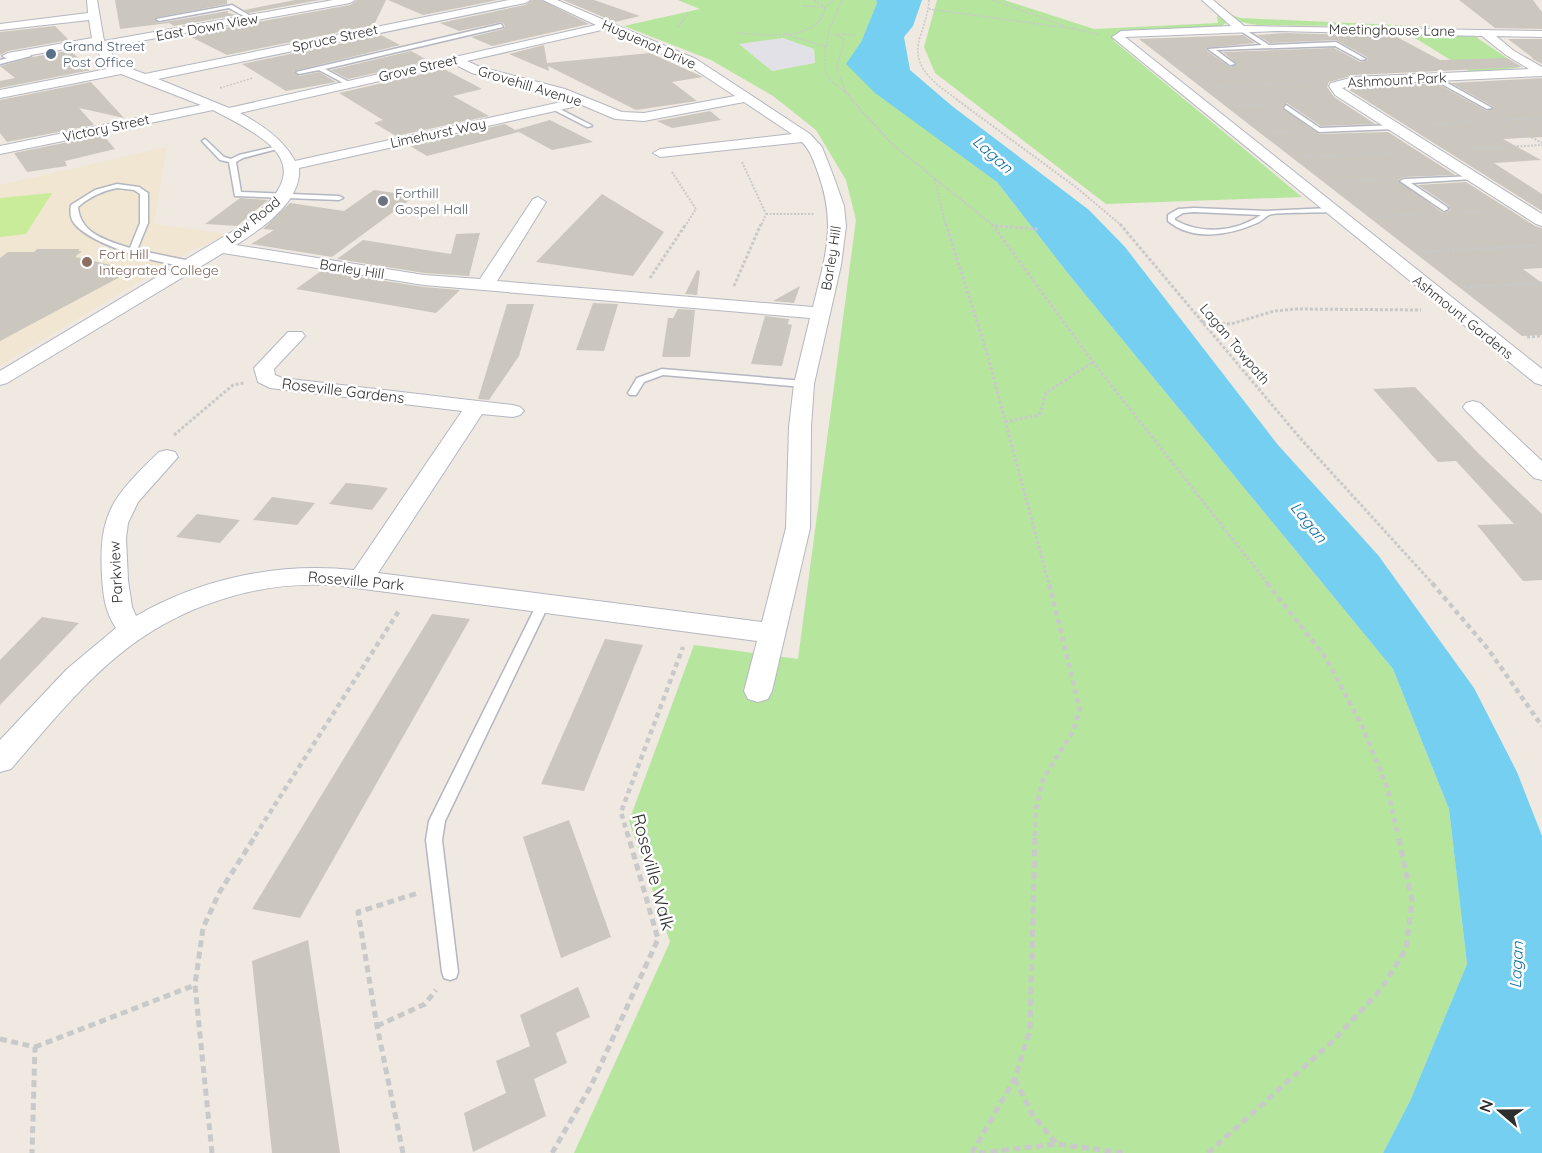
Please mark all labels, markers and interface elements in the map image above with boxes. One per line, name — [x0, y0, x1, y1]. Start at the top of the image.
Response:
street label: East Down View — [155, 9, 260, 45]
street label: Huguenot Drive — [599, 15, 699, 73]
street label: Spruce Street — [291, 20, 380, 56]
street label: Meetinghouse Lane — [1329, 20, 1456, 40]
place label: Grand Street Post Office — [63, 37, 145, 71]
marker: Grand Street Post Office — [44, 47, 58, 61]
street label: Grove Street — [377, 50, 460, 86]
street label: Grovehill Avenue — [476, 62, 584, 110]
street label: Ashmount Park — [1347, 68, 1447, 92]
street label: Victory Street — [61, 110, 151, 146]
street label: Limehurst Way — [388, 114, 488, 152]
water label: Lagan — [969, 131, 1018, 178]
place label: Forthill Gospel Hall — [395, 184, 468, 218]
street label: Low Road — [222, 193, 284, 247]
marker: Forthill Gospel Hall — [376, 194, 390, 208]
street label: Barley Hill — [817, 224, 845, 292]
place label: Fort Hill Integrated College — [99, 245, 219, 279]
marker: Fort Hill Integrated College — [80, 255, 94, 269]
street label: Barley Hill — [318, 255, 386, 283]
street label: Ashmount Gardens — [1409, 271, 1517, 363]
street label: Lagan Towpath — [1196, 300, 1274, 388]
street label: Roseville Gardens — [281, 374, 405, 407]
water label: Lagan — [1286, 497, 1332, 547]
street label: Parkview — [104, 540, 127, 604]
street label: Roseville Park — [307, 567, 405, 594]
street label: Roseville Walk — [627, 811, 680, 933]
water label: Lagan — [1505, 940, 1527, 989]
north arrow — [1470, 1081, 1530, 1141]
text: N — [1474, 1097, 1497, 1115]

